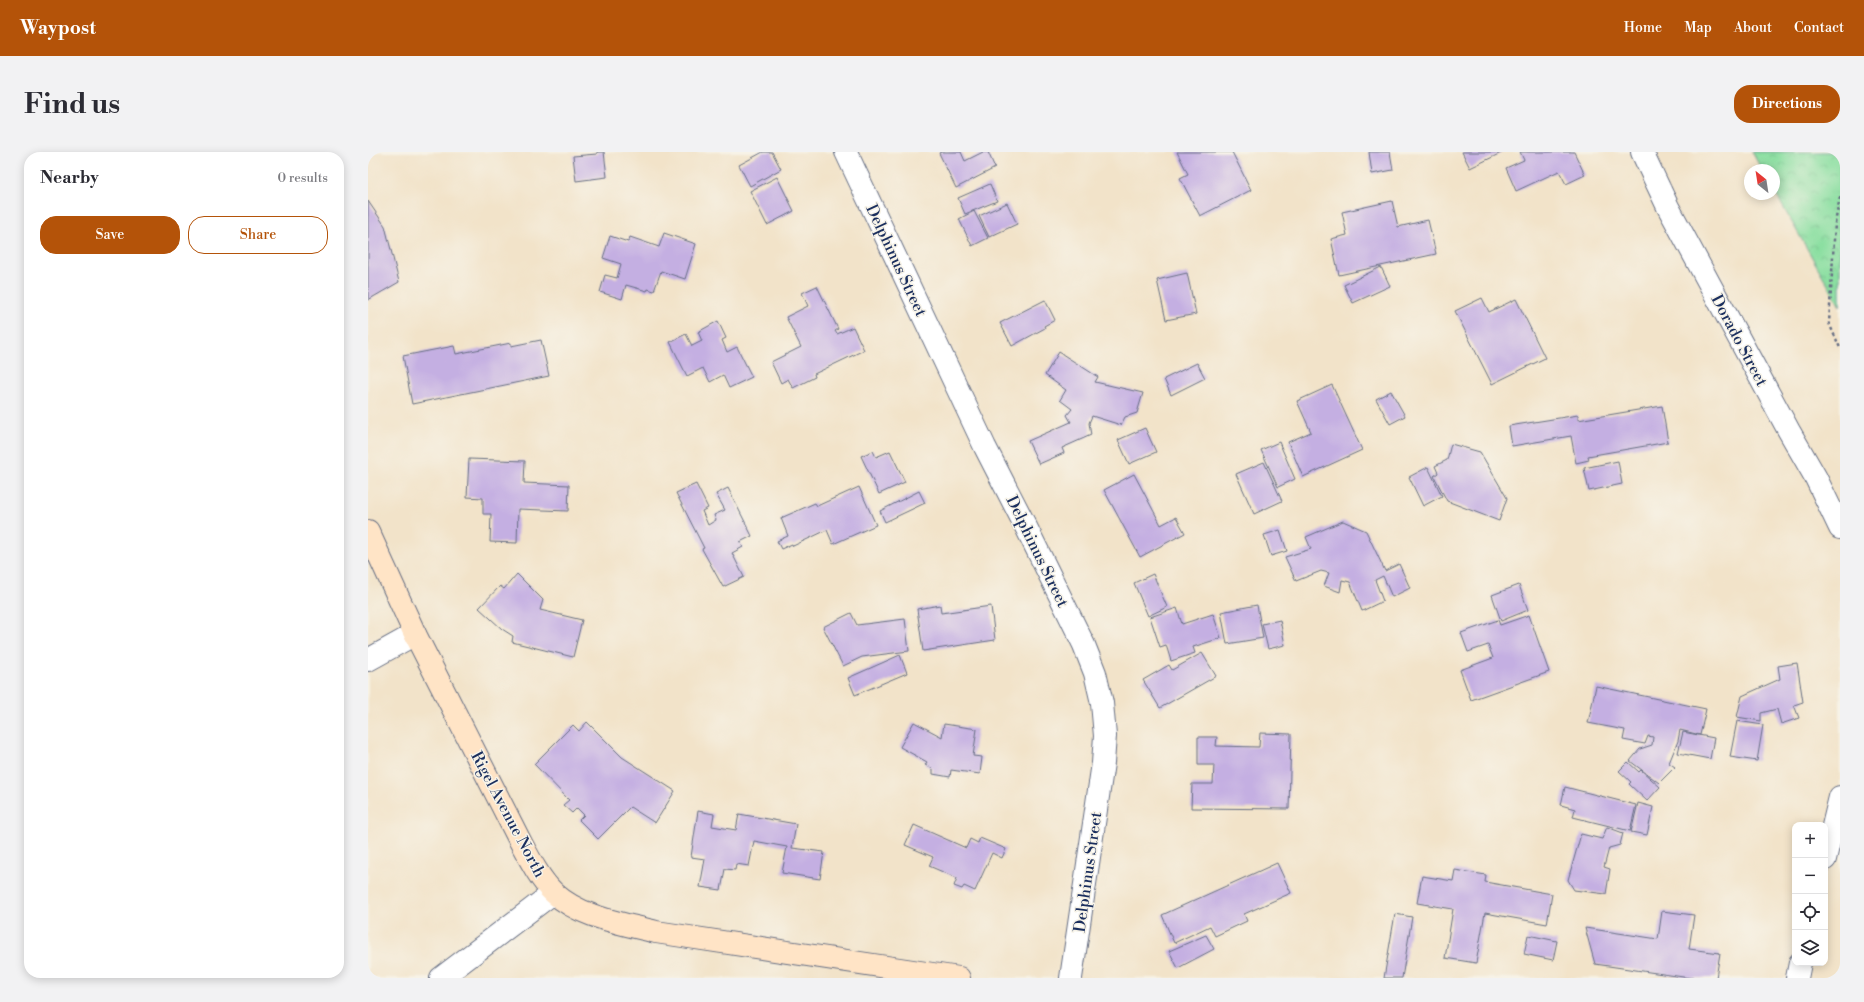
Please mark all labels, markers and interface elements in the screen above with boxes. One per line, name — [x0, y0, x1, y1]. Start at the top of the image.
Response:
text: Waypost — [20, 16, 96, 40]
text: Home — [1624, 19, 1662, 37]
text: Map — [1684, 19, 1712, 37]
text: About — [1734, 19, 1772, 37]
text: Contact — [1794, 19, 1844, 37]
button: Directions — [1734, 85, 1840, 123]
text: Find us — [24, 87, 120, 122]
north arrow — [1744, 164, 1780, 200]
text: Nearby — [40, 167, 99, 189]
text: 0 results — [277, 170, 328, 186]
street label: Delphinus Street — [861, 201, 931, 320]
button: Save — [40, 216, 180, 254]
button: Share — [188, 216, 328, 254]
street label: Dorado Street — [1707, 291, 1772, 390]
street label: Delphinus Street — [1001, 492, 1073, 611]
street label: Rigel Avenue North — [466, 748, 550, 881]
street label: Delphinus Street — [1070, 810, 1106, 934]
map controls — [1792, 822, 1828, 966]
button: + — [1792, 822, 1828, 858]
button: − — [1792, 858, 1828, 894]
button: locate — [1792, 894, 1828, 930]
button: layers — [1792, 930, 1828, 966]

